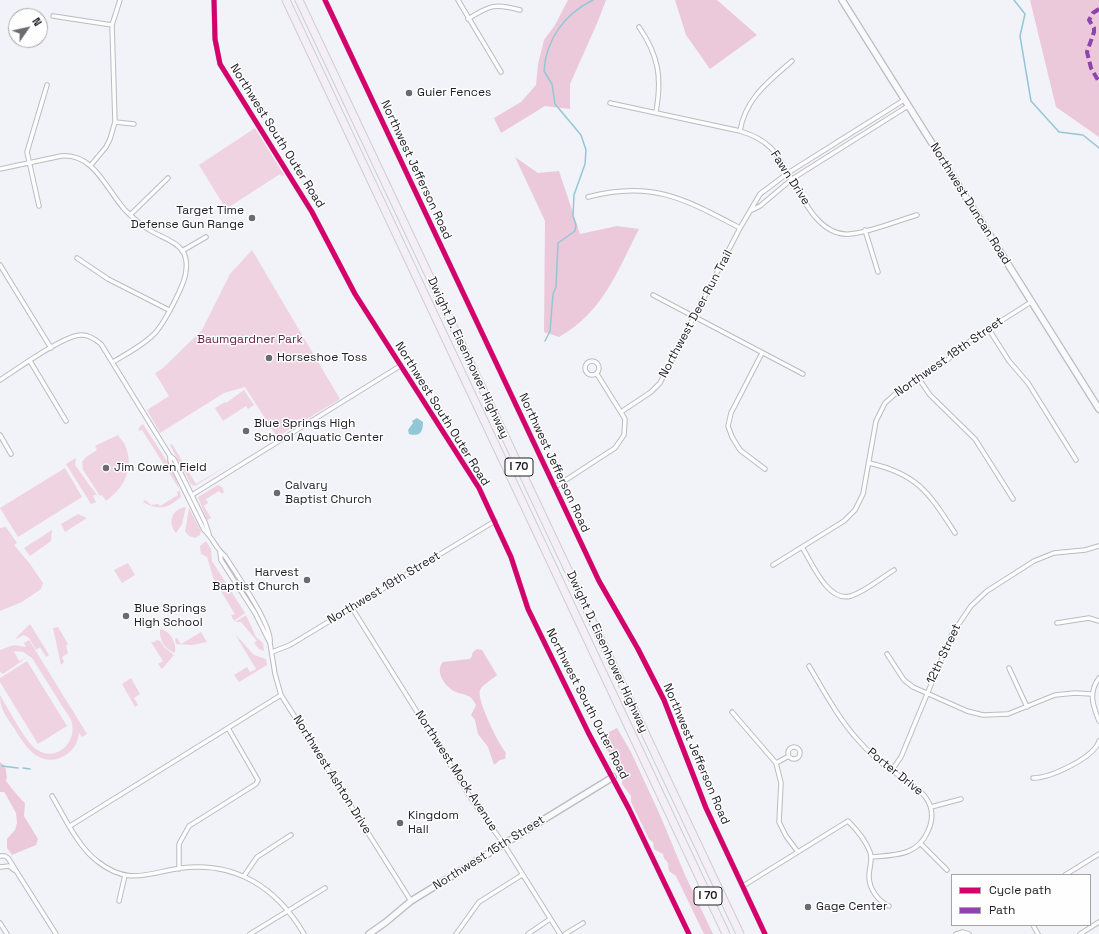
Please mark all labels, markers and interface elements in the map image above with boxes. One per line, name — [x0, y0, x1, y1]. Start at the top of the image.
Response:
north arrow — [8, 8, 48, 48]
text: N — [29, 15, 45, 29]
street label: Northwest South Outer Road — [227, 61, 327, 211]
place label: Guier Fences — [417, 86, 491, 100]
marker: Guier Fences — [404, 88, 414, 98]
street label: Northwest Jefferson Road — [377, 98, 455, 242]
street label: Northwest Duncan Road — [927, 141, 1013, 267]
street label: Fawn Drive — [767, 148, 813, 208]
place label: Target Time Defense Gun Range — [131, 204, 244, 232]
marker: Target Time Defense Gun Range — [247, 213, 257, 223]
street label: Northwest Deer Run Trail — [656, 248, 736, 380]
street label: Dwight D. Eisenhower Highway — [424, 275, 512, 441]
street label: Northwest 18th Street — [892, 314, 1006, 400]
park label: Baumgardner Park — [197, 333, 303, 347]
street label: Northwest South Outer Road — [392, 339, 492, 489]
place label: Horseshoe Toss — [277, 351, 367, 365]
marker: Horseshoe Toss — [264, 353, 274, 363]
street label: Northwest Jefferson Road — [515, 391, 593, 535]
place label: Blue Springs High School Aquatic Center — [254, 417, 384, 445]
marker: Blue Springs High School Aquatic Center — [241, 426, 251, 436]
road number: I 70 — [505, 458, 533, 476]
place label: Jim Cowen Field — [114, 461, 207, 475]
marker: Jim Cowen Field — [101, 463, 111, 473]
place label: Calvary Baptist Church — [285, 479, 372, 507]
marker: Calvary Baptist Church — [272, 488, 282, 498]
street label: Northwest 19th Street — [325, 549, 443, 627]
place label: Harvest Baptist Church — [212, 566, 299, 594]
street label: Dwight D. Eisenhower Highway — [563, 569, 651, 735]
marker: Harvest Baptist Church — [302, 575, 312, 585]
place label: Blue Springs High School — [134, 602, 206, 630]
marker: Blue Springs High School — [121, 611, 131, 621]
street label: 12th Street — [924, 622, 964, 686]
street label: Northwest South Outer Road — [543, 626, 631, 782]
street label: Northwest Jefferson Road — [660, 681, 732, 827]
street label: Northwest Mock Avenue — [412, 708, 500, 834]
street label: Northwest Ashton Drive — [290, 713, 374, 837]
street label: Porter Drive — [864, 745, 926, 799]
place label: Kingdom Hall — [408, 809, 459, 837]
street label: Northwest 15th Street — [431, 813, 547, 893]
marker: Kingdom Hall — [395, 818, 405, 828]
legend — [951, 874, 1091, 926]
text: Cycle path — [989, 882, 1051, 898]
road number: I 70 — [694, 887, 722, 905]
place label: Gage Center — [816, 900, 887, 914]
marker: Gage Center — [803, 902, 813, 912]
text: Path — [989, 902, 1015, 918]

